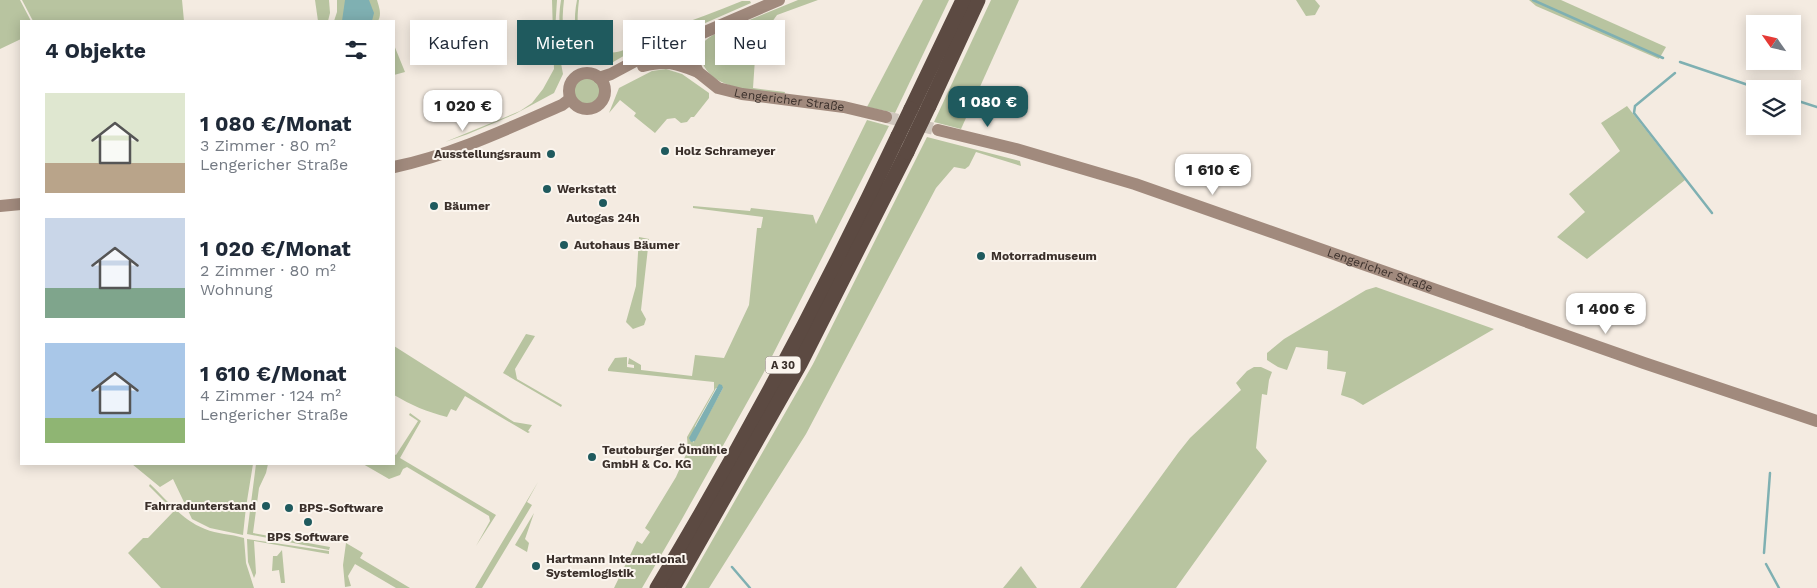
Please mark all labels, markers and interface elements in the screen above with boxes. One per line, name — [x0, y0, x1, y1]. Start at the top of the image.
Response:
north arrow — [1746, 15, 1801, 70]
map controls — [1746, 15, 1801, 135]
chip: Kaufen — [410, 20, 507, 65]
chip: Mieten — [517, 20, 613, 65]
chip: Filter — [623, 20, 705, 65]
chip: Neu — [715, 20, 785, 65]
icon: filters — [342, 36, 370, 64]
text: 4 Objekte — [45, 38, 146, 63]
button: layers — [1746, 80, 1801, 135]
street label: Lengericher Straße — [733, 85, 845, 114]
pin: 1 080 € — [942, 86, 1034, 128]
pin: 1 020 € — [417, 90, 509, 132]
text: 1 080 € — [959, 92, 1017, 111]
text: 1 020 € — [434, 96, 492, 115]
text: 1 080 €/Monat — [200, 111, 351, 136]
icon: home — [85, 113, 145, 173]
text: 3 Zimmer · 80 m² — [200, 136, 336, 155]
place label: Holz Schrameyer — [675, 144, 776, 158]
marker: Holz Schrameyer — [659, 145, 671, 157]
place label: Ausstellungsraum — [434, 147, 541, 161]
marker: Ausstellungsraum — [545, 148, 557, 160]
pin: 1 610 € — [1167, 154, 1259, 196]
text: Lengericher Straße — [200, 155, 348, 174]
text: 1 610 € — [1186, 160, 1240, 179]
place label: Werkstatt — [557, 182, 617, 196]
marker: Werkstatt — [541, 183, 553, 195]
marker: Autogas 24h — [597, 197, 609, 209]
place label: Bäumer — [444, 199, 491, 213]
marker: Bäumer — [428, 200, 440, 212]
place label: Autogas 24h — [566, 211, 640, 225]
text: 1 020 €/Monat — [200, 236, 351, 261]
icon: home — [85, 238, 145, 298]
place label: Autohaus Bäumer — [574, 238, 680, 252]
marker: Autohaus Bäumer — [558, 239, 570, 251]
street label: Lengericher Straße — [1325, 245, 1435, 295]
place label: Motorradmuseum — [991, 249, 1097, 263]
marker: Motorradmuseum — [975, 250, 987, 262]
text: 2 Zimmer · 80 m² — [200, 261, 336, 280]
text: Wohnung — [200, 280, 273, 299]
pin: 1 400 € — [1560, 292, 1652, 335]
text: 1 400 € — [1577, 299, 1635, 318]
road number: A 30 — [766, 356, 800, 374]
text: 1 610 €/Monat — [200, 361, 346, 386]
icon: home — [85, 363, 145, 423]
text: 4 Zimmer · 124 m² — [200, 386, 341, 405]
text: Lengericher Straße — [200, 405, 348, 424]
place label: Teutoburger Ölmühle GmbH & Co. KG — [602, 443, 727, 471]
marker: Teutoburger Ölmühle GmbH & Co. KG — [586, 451, 598, 463]
place label: Fahrradunterstand — [144, 499, 256, 513]
marker: Fahrradunterstand — [260, 500, 272, 512]
place label: BPS-Software — [299, 501, 383, 515]
marker: BPS-Software — [283, 502, 295, 514]
marker: BPS Software — [302, 516, 314, 528]
place label: BPS Software — [267, 530, 349, 544]
place label: Hartmann International Systemlogistik — [546, 552, 686, 580]
marker: Hartmann International Systemlogistik — [530, 560, 542, 572]

